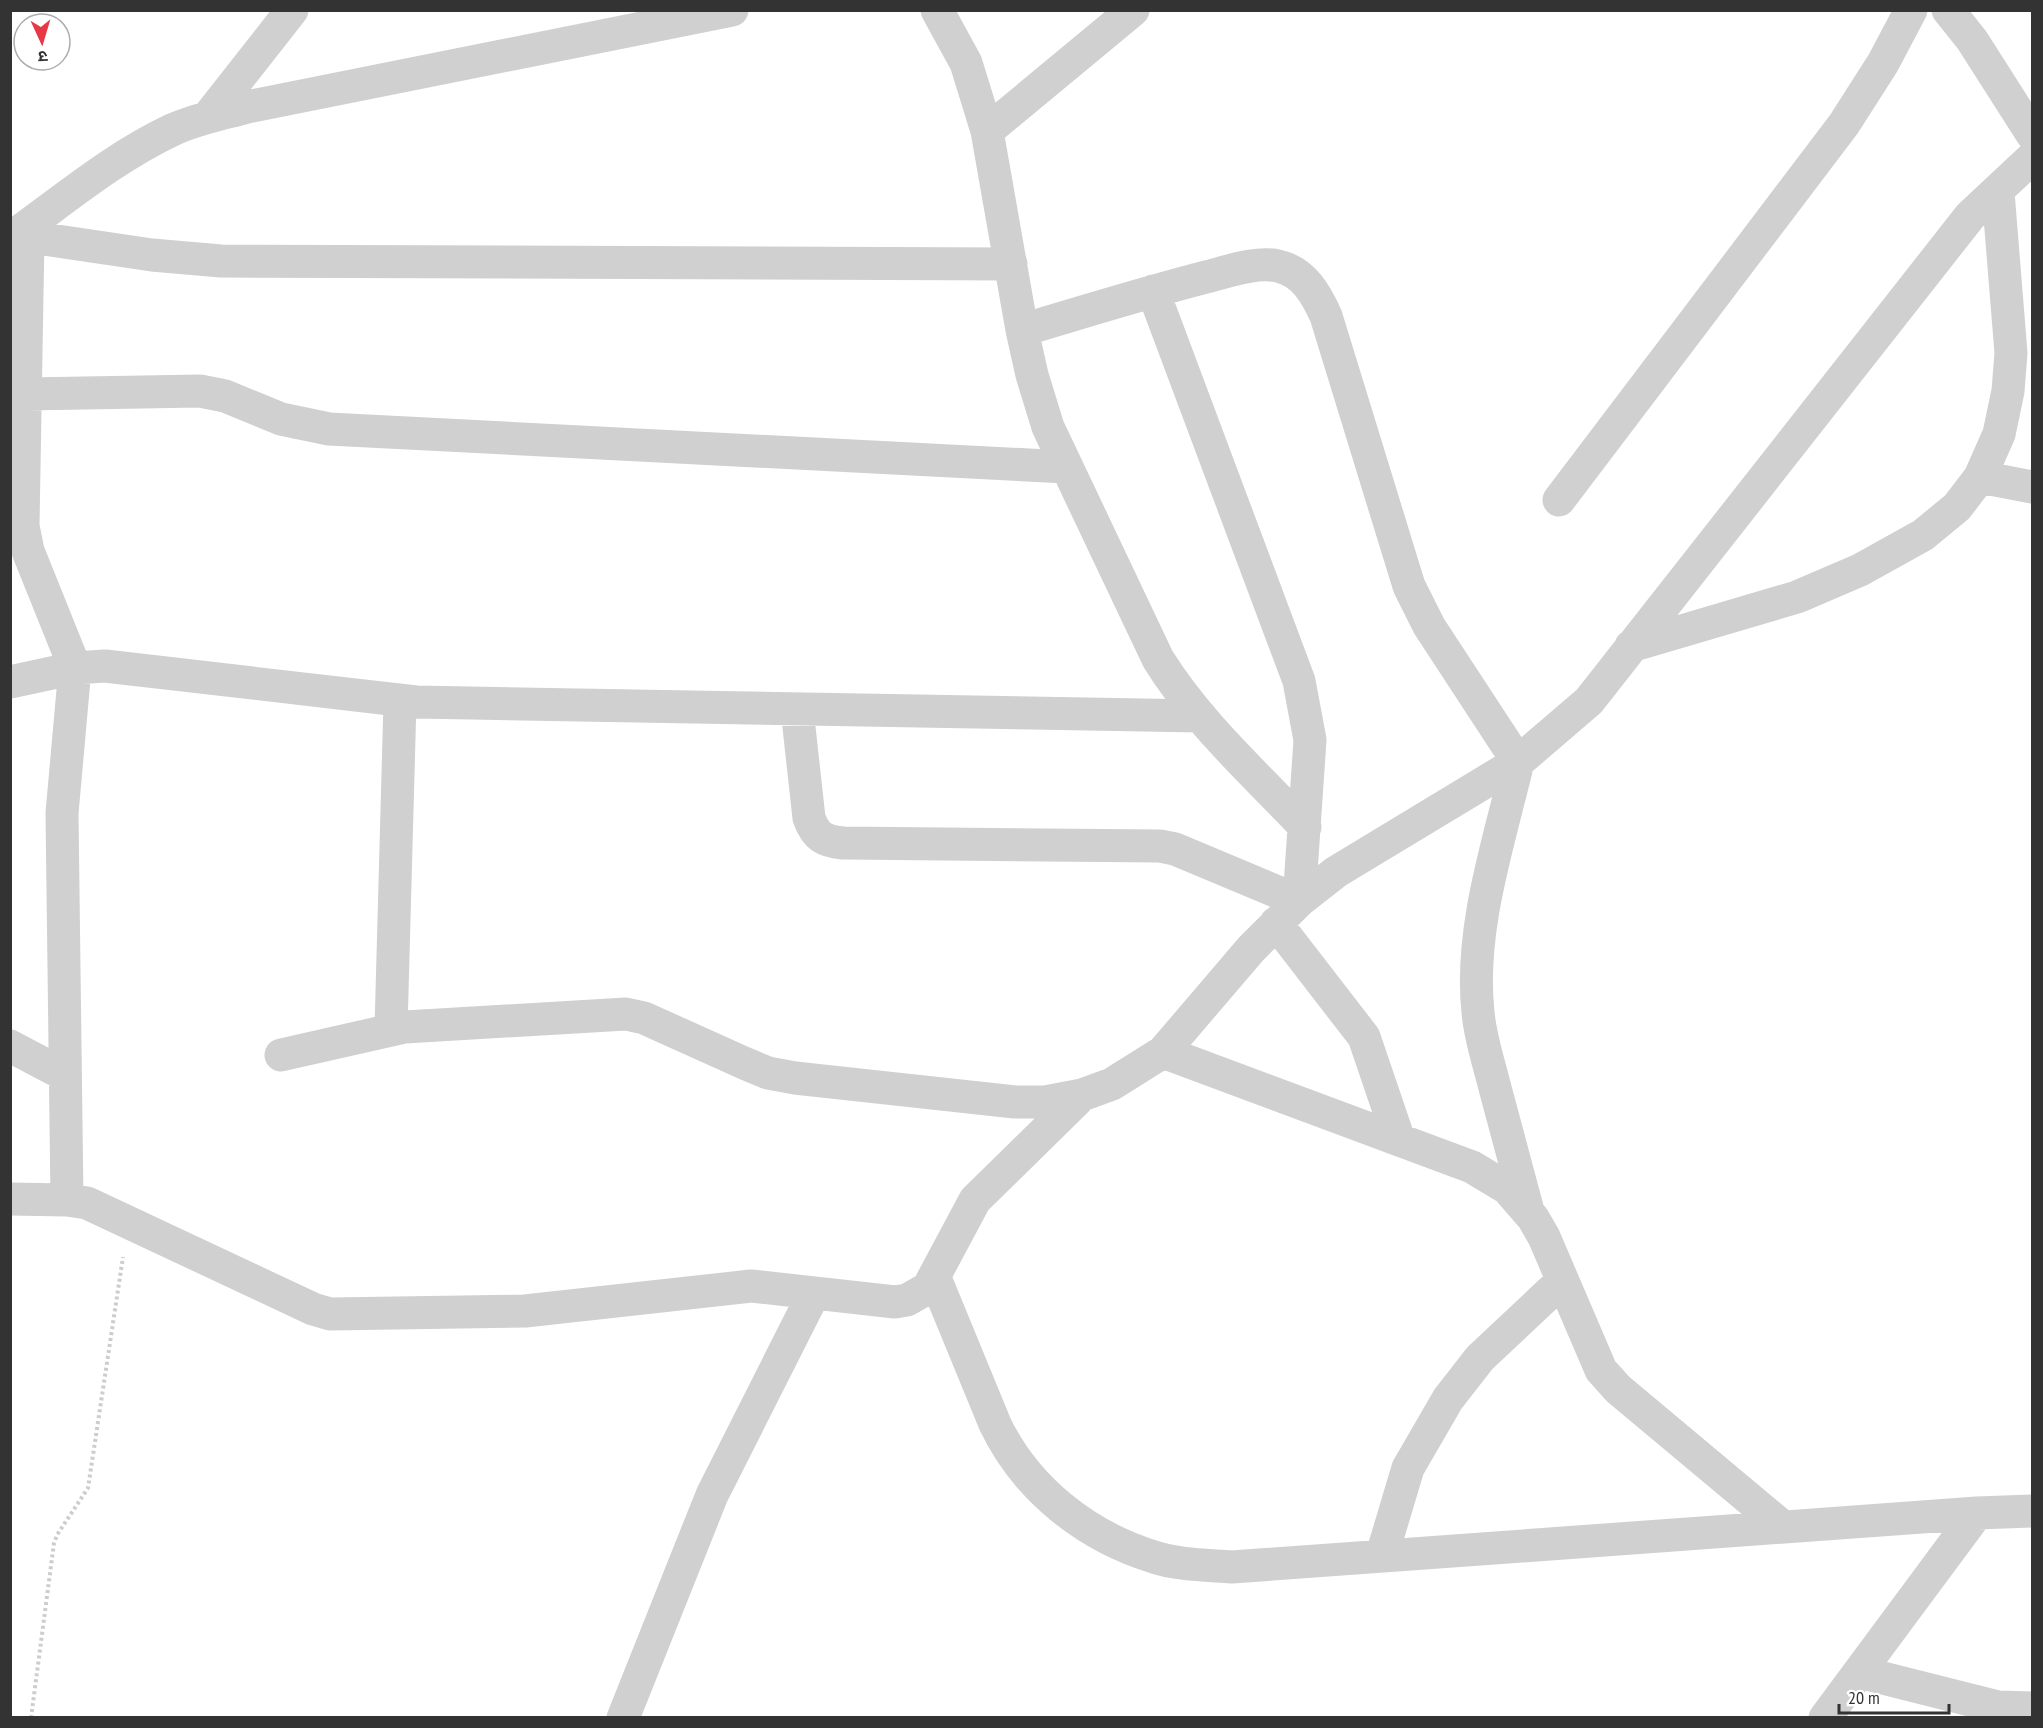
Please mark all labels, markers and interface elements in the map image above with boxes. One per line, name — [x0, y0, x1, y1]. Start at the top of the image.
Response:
north arrow — [12, 12, 72, 72]
text: उ — [37, 47, 48, 67]
scale bar — [1839, 1677, 1948, 1715]
text: 20 m — [1848, 1686, 1880, 1709]

